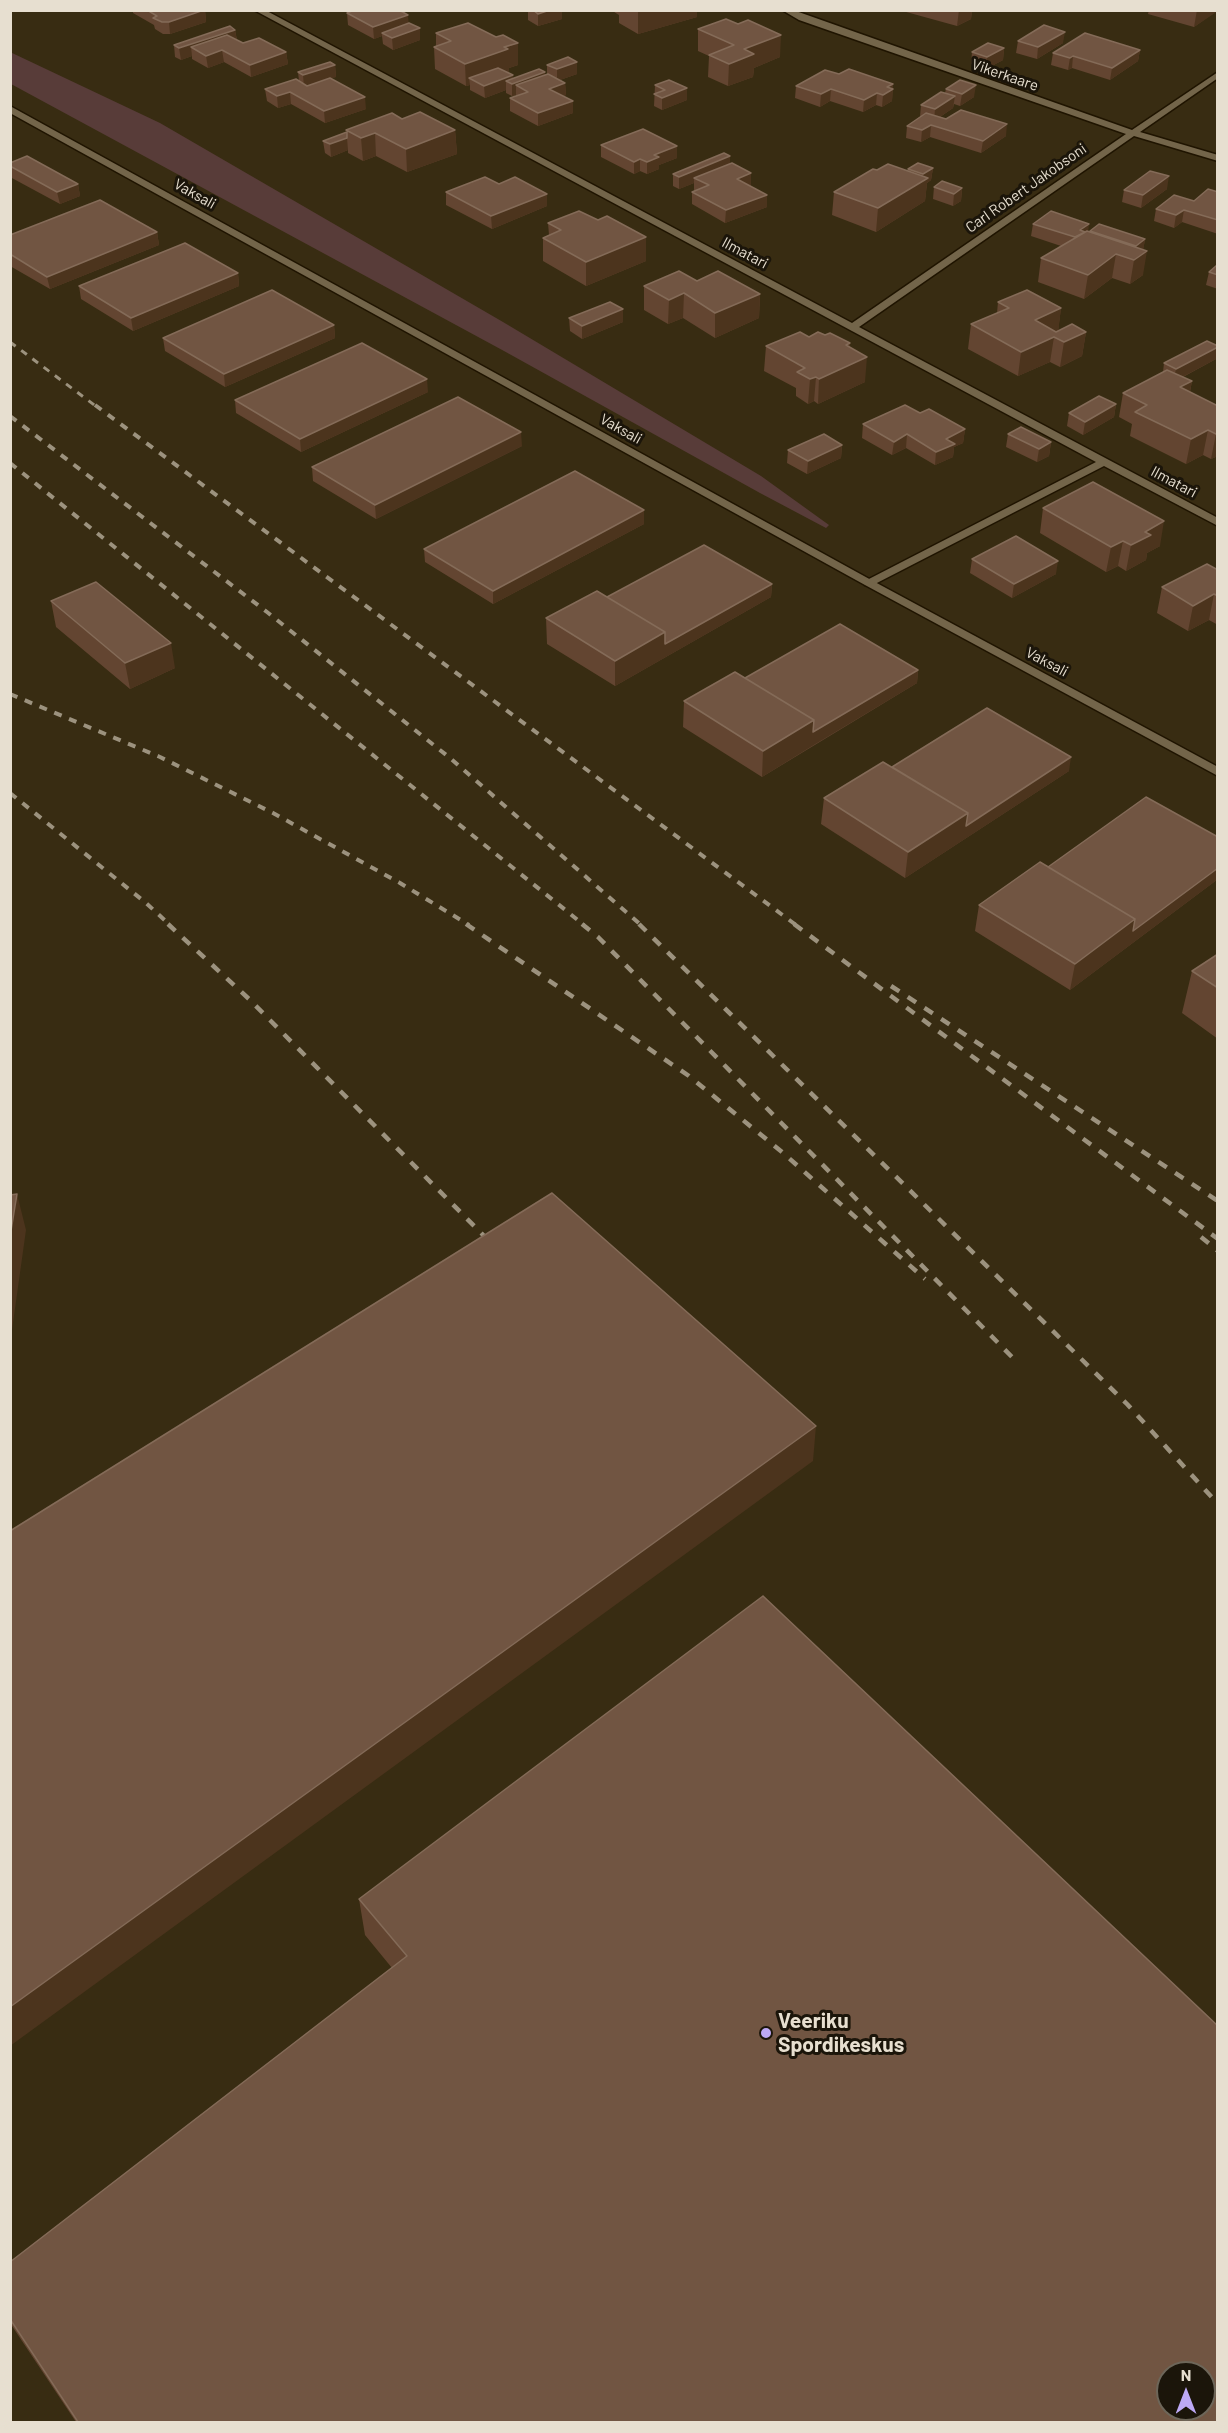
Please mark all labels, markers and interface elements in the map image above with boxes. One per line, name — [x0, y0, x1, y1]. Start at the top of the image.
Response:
street label: Vikerkaare — [969, 55, 1041, 95]
street label: Carl Robert Jakobsoni — [962, 140, 1090, 236]
street label: Vaksali — [171, 175, 219, 213]
street label: Ilmatari — [719, 233, 771, 273]
street label: Vaksali — [597, 410, 645, 448]
street label: Ilmatari — [1148, 462, 1200, 502]
street label: Vaksali — [1023, 643, 1071, 681]
place label: Veeriku Spordikeskus — [778, 2008, 904, 2058]
marker: Veeriku Spordikeskus — [759, 2026, 773, 2040]
north arrow — [1156, 2361, 1216, 2421]
text: N — [1181, 2365, 1191, 2384]

